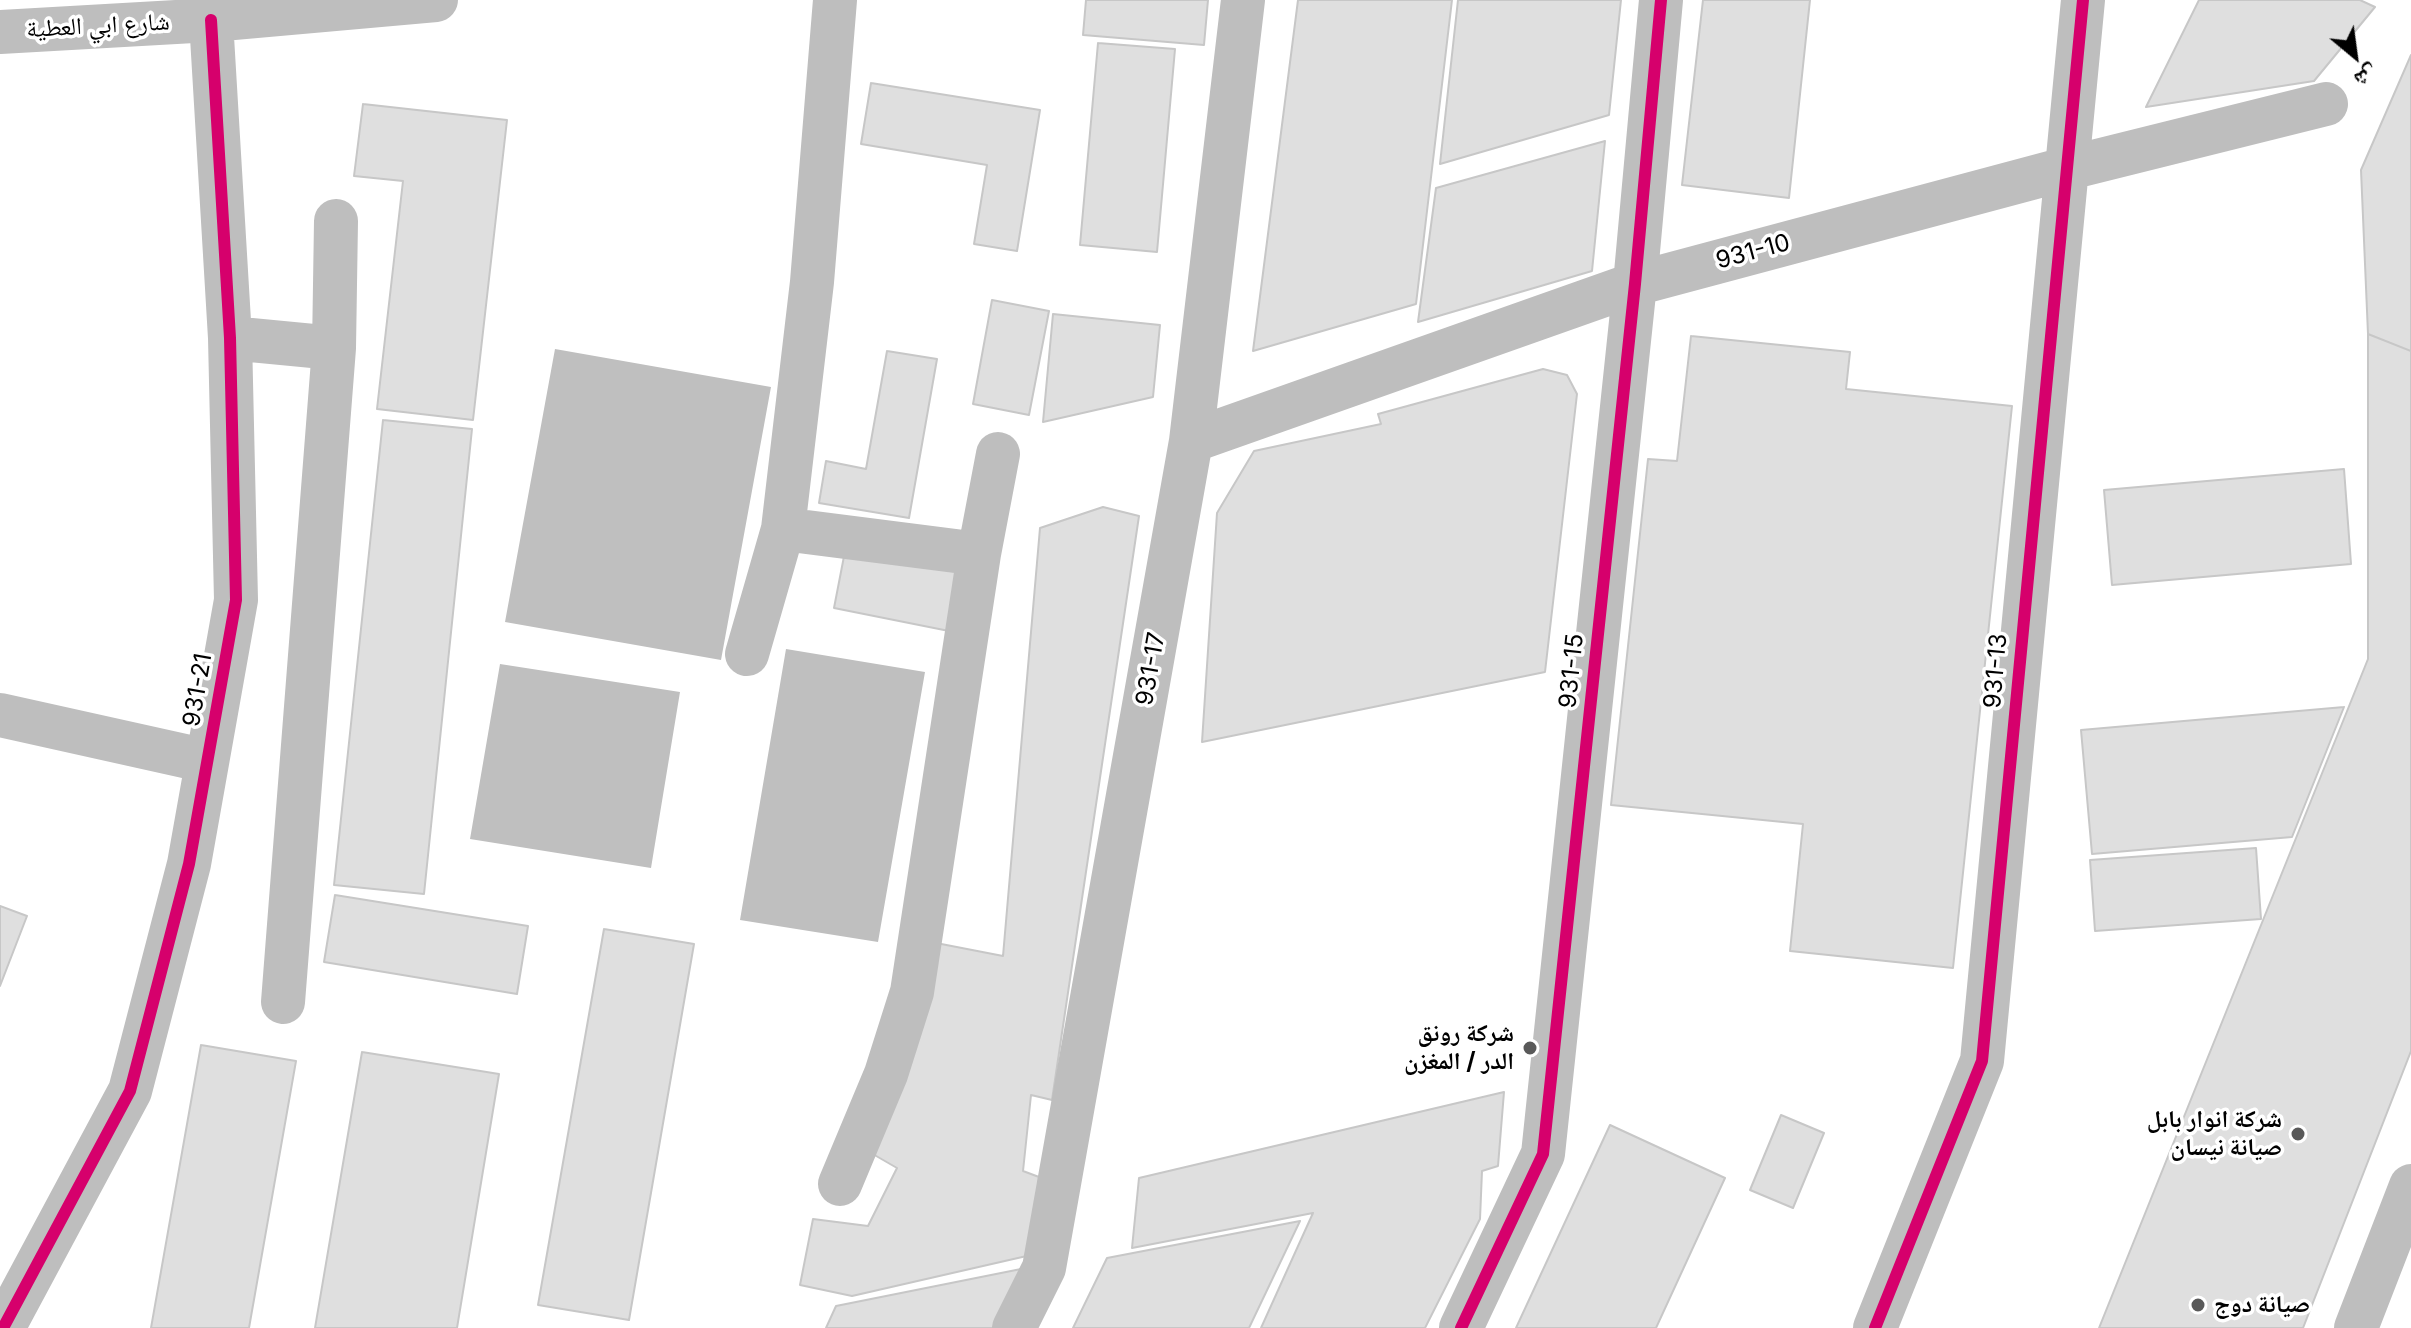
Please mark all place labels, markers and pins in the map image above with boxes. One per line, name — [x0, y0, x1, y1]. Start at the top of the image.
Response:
place label: شركة رونق الدر / المغزن — [1404, 1020, 1514, 1076]
marker: شركة رونق الدر / المغزن — [1521, 1039, 1539, 1057]
place label: شركة انوار بابل صيانة نيسان — [2147, 1106, 2282, 1162]
marker: شركة انوار بابل صيانة نيسان — [2289, 1125, 2307, 1143]
place label: صيانة دوج — [2214, 1291, 2310, 1319]
marker: صيانة دوج — [2189, 1296, 2207, 1314]

